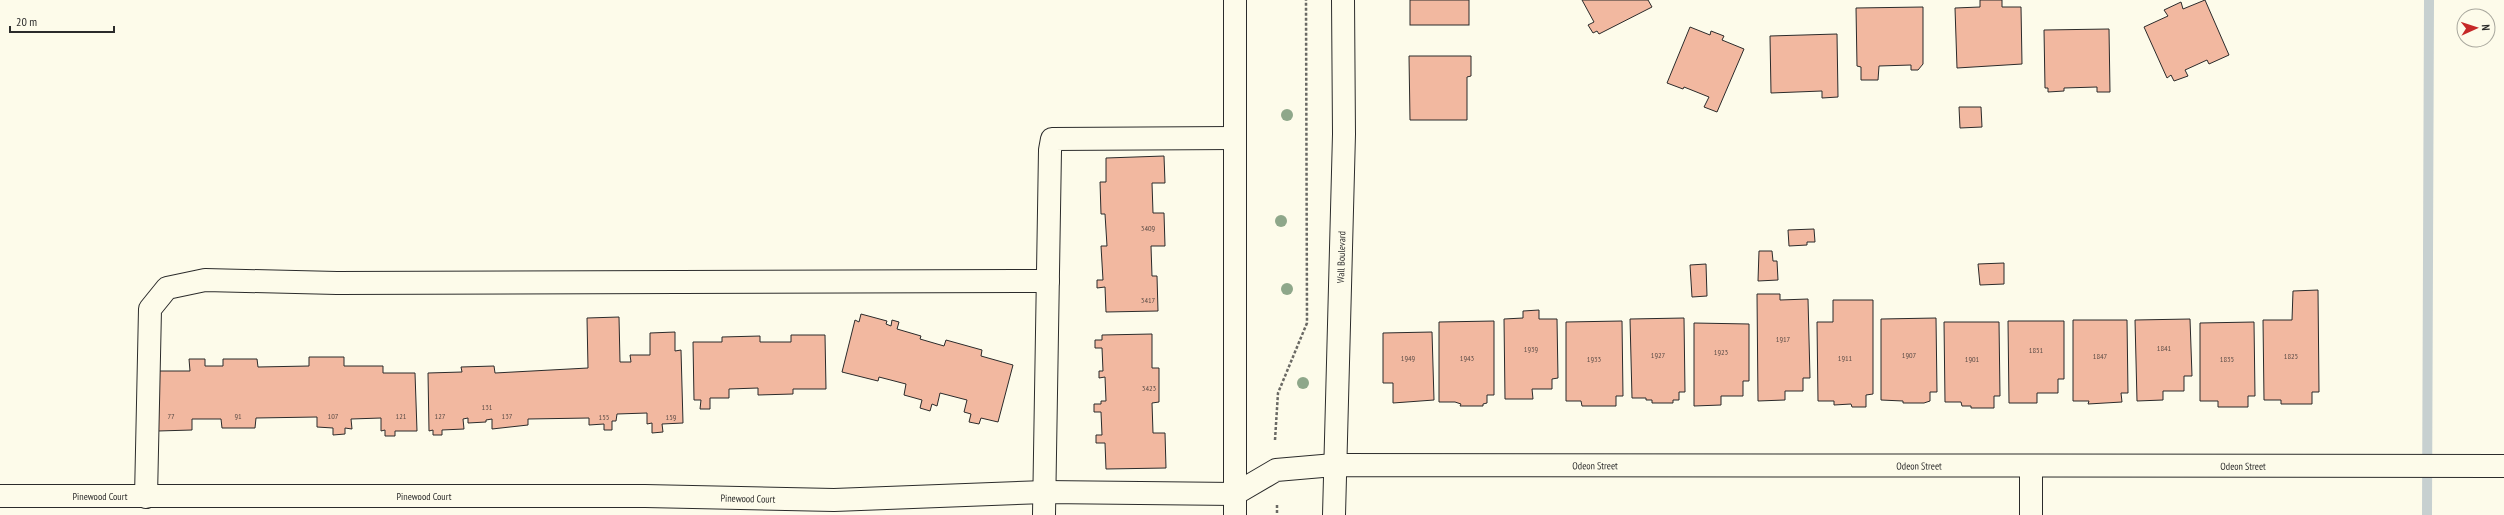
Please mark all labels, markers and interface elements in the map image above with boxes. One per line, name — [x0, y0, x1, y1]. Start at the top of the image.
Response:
scale bar — [10, 8, 114, 34]
north arrow — [2456, 8, 2496, 48]
text: 20 m — [16, 14, 37, 29]
text: N — [2479, 24, 2493, 31]
house number: 3409 — [1141, 223, 1156, 233]
street label: Wall Boulevard — [1334, 231, 1348, 283]
house number: 3417 — [1141, 295, 1156, 305]
house number: 1917 — [1776, 334, 1791, 344]
house number: 1841 — [2157, 343, 2172, 353]
house number: 1939 — [1524, 344, 1539, 354]
house number: 1851 — [2029, 345, 2044, 355]
house number: 1923 — [1714, 347, 1729, 357]
house number: 1927 — [1651, 350, 1666, 360]
house number: 1907 — [1902, 350, 1917, 360]
house number: 1847 — [2093, 351, 2108, 361]
house number: 1825 — [2284, 351, 2298, 361]
house number: 1949 — [1401, 353, 1416, 363]
house number: 1943 — [1460, 353, 1475, 363]
house number: 1911 — [1838, 353, 1853, 363]
house number: 1933 — [1587, 354, 1602, 364]
house number: 1901 — [1965, 354, 1980, 364]
house number: 1835 — [2220, 354, 2234, 364]
house number: 3423 — [1142, 383, 1157, 393]
house number: 131 — [482, 402, 493, 412]
house number: 77 — [167, 411, 175, 421]
house number: 91 — [234, 411, 242, 421]
house number: 107 — [328, 411, 339, 421]
house number: 121 — [396, 411, 407, 421]
house number: 127 — [435, 411, 446, 421]
house number: 137 — [502, 411, 513, 421]
house number: 155 — [599, 412, 609, 422]
house number: 159 — [666, 412, 677, 422]
street label: Odeon Street — [1572, 459, 1618, 472]
street label: Odeon Street — [1896, 459, 1942, 473]
street label: Odeon Street — [2220, 460, 2266, 473]
street label: Pinewood Court — [73, 490, 128, 503]
street label: Pinewood Court — [397, 490, 452, 503]
street label: Pinewood Court — [720, 492, 776, 506]

